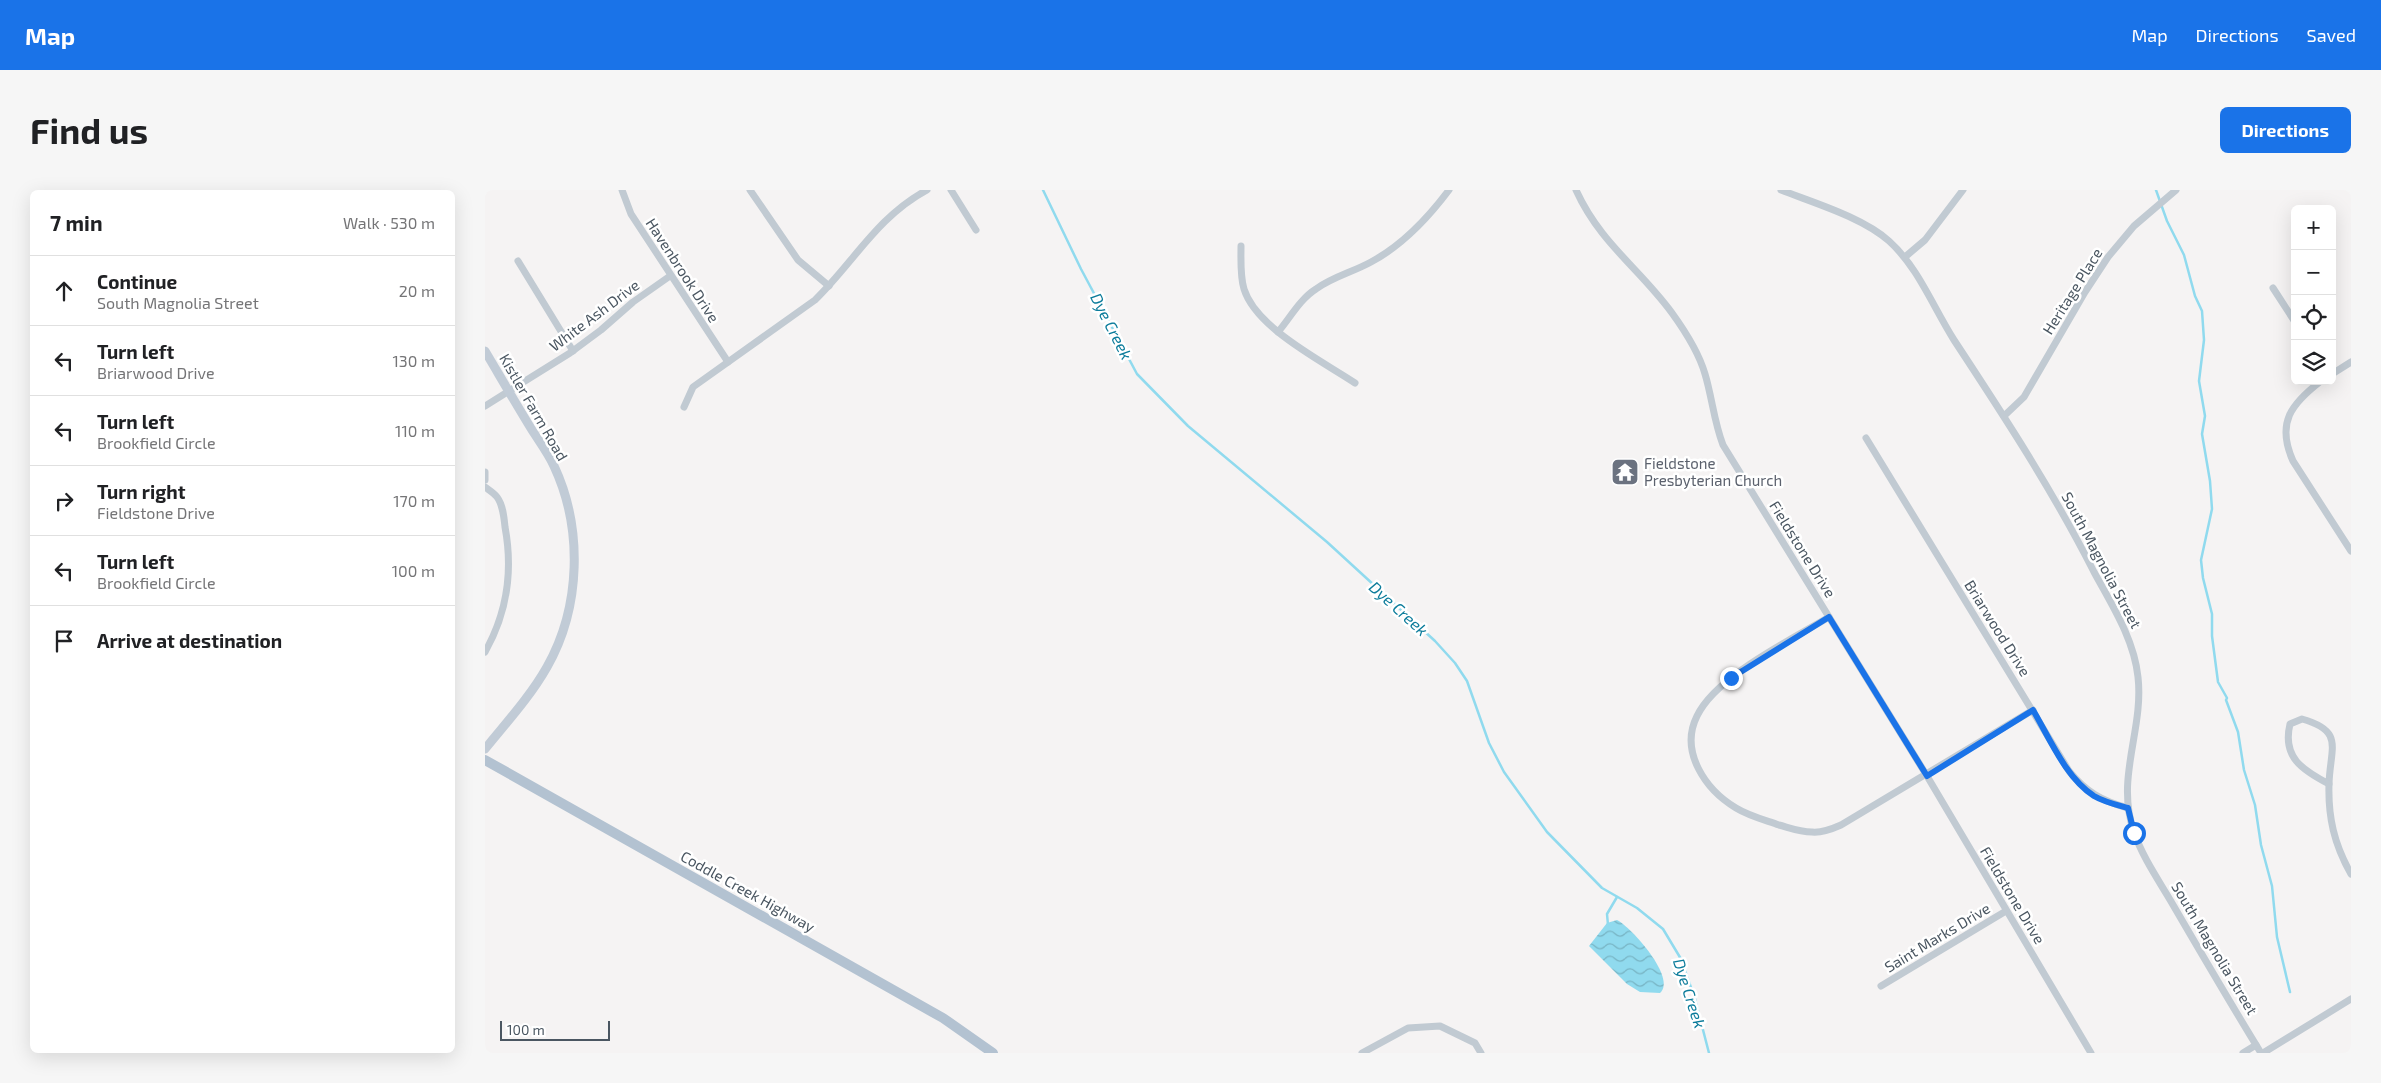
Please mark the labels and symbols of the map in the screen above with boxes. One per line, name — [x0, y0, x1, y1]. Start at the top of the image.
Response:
street label: Havenbrook Drive — [643, 214, 723, 326]
street label: Heritage Place — [2038, 245, 2106, 337]
street label: White Ash Drive — [545, 275, 643, 355]
water label: Dye Creek — [1086, 290, 1137, 363]
street label: Kistler Farm Road — [496, 350, 572, 464]
place label: Fieldstone Presbyterian Church — [1644, 454, 1782, 489]
temple icon: Fieldstone Presbyterian Church — [1610, 457, 1640, 487]
street label: South Magnolia Street — [2058, 489, 2146, 631]
street label: Fieldstone Drive — [1766, 497, 1840, 601]
water label: Dye Creek — [1365, 577, 1432, 640]
street label: Briarwood Drive — [1961, 577, 2035, 679]
route end — [1720, 667, 1743, 690]
route start — [2123, 822, 2146, 845]
street label: Fieldstone Drive — [1977, 843, 2049, 947]
street label: Coddle Creek Highway — [678, 847, 818, 935]
street label: South Magnolia Street — [2168, 878, 2262, 1018]
street label: Saint Marks Drive — [1881, 898, 1993, 976]
water label: Dye Creek — [1669, 956, 1710, 1031]
scale bar — [500, 1018, 610, 1041]

